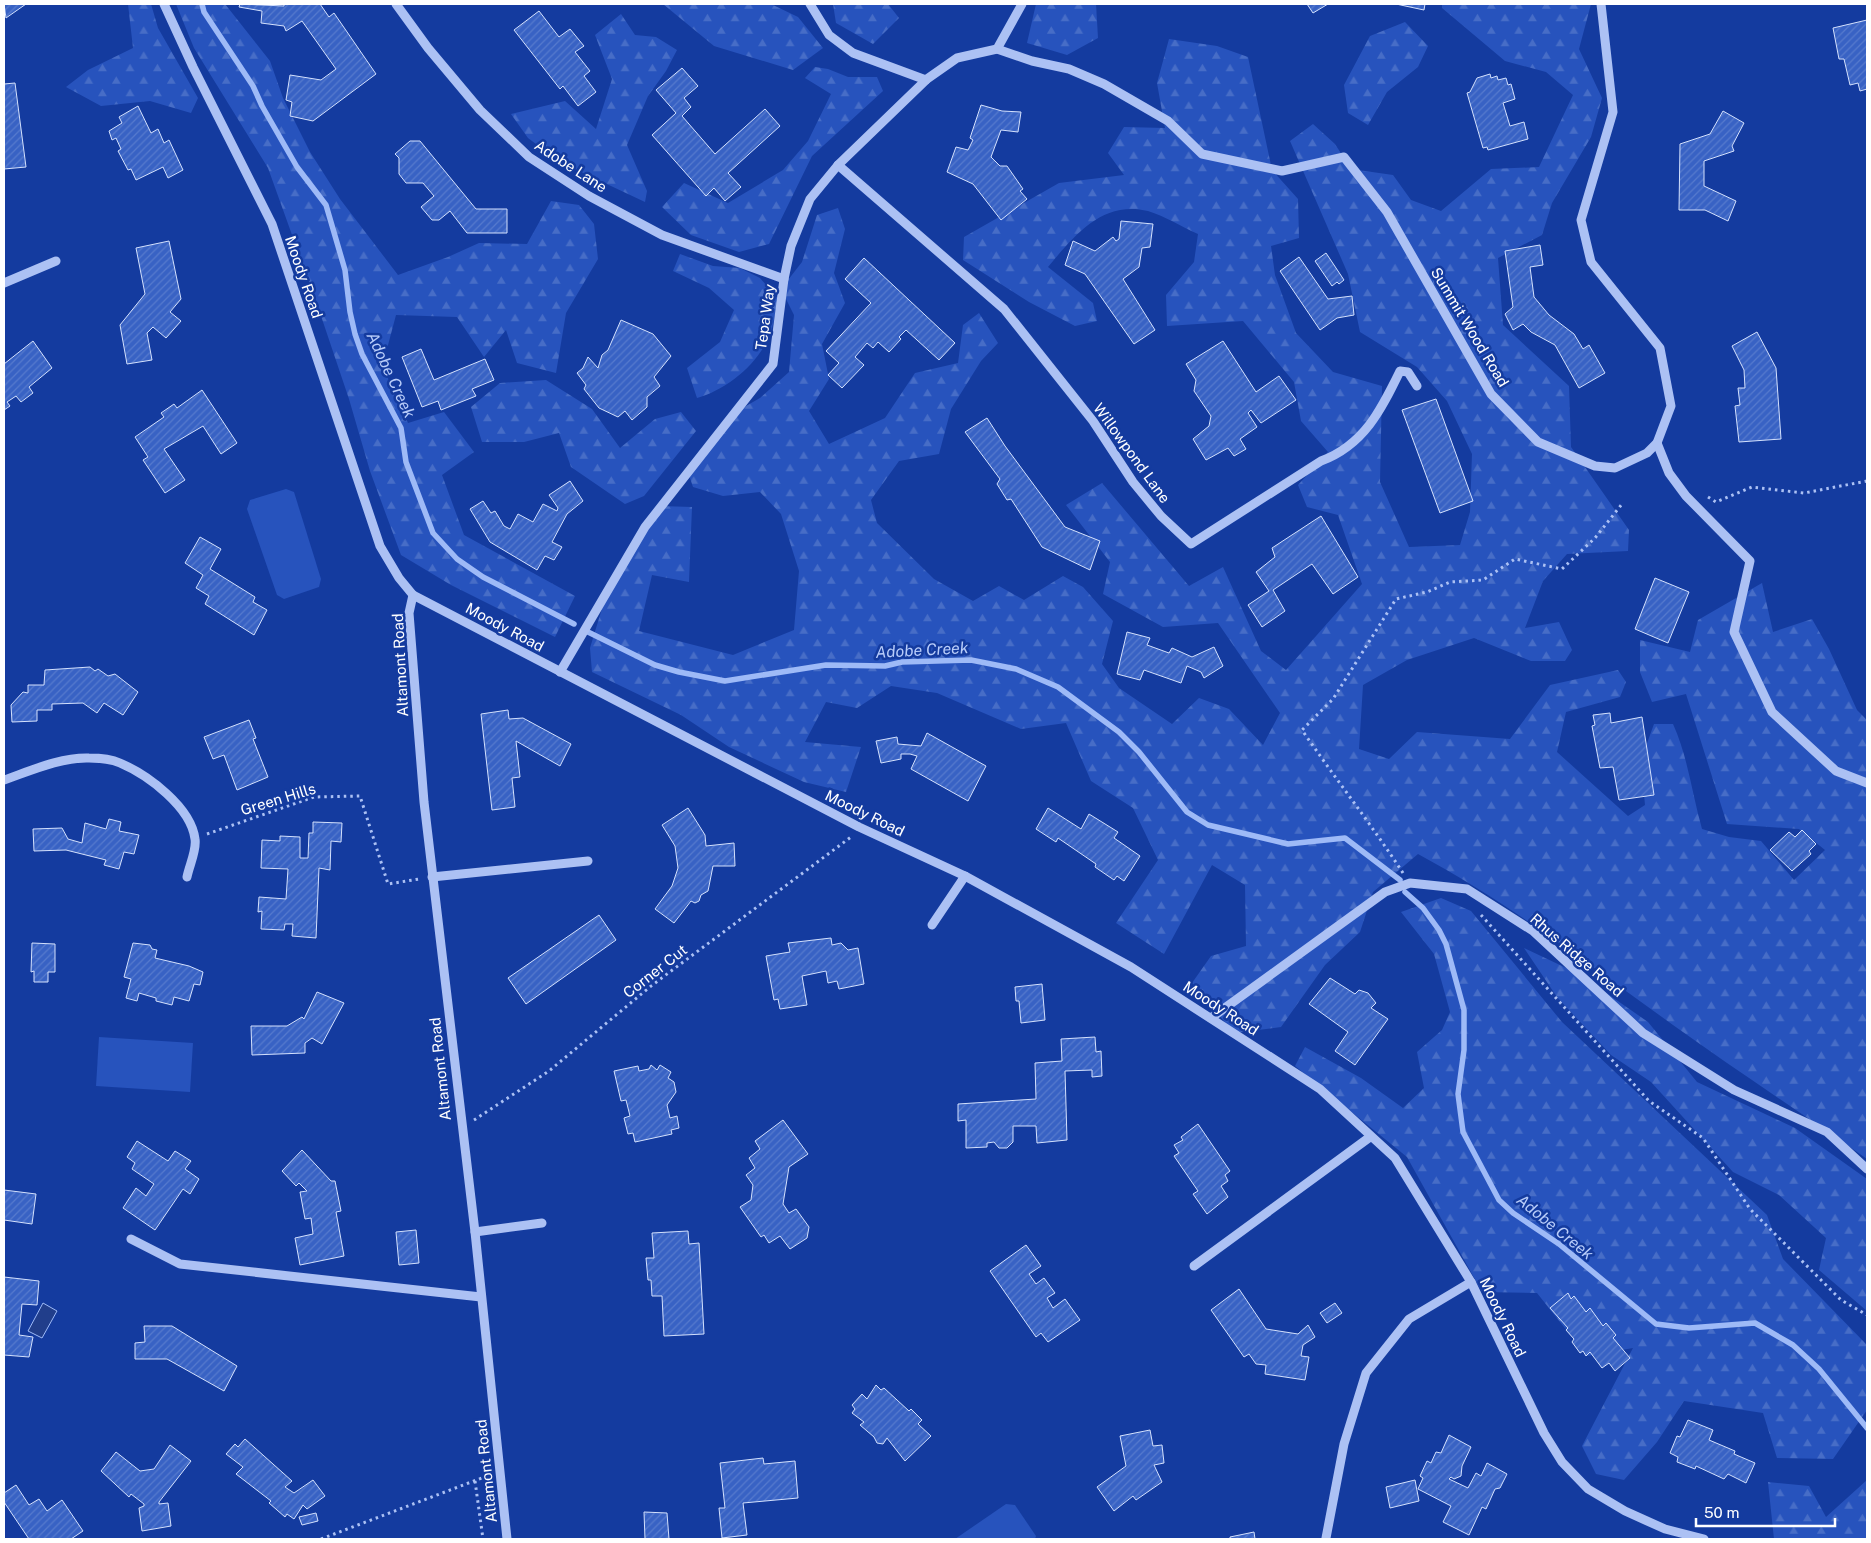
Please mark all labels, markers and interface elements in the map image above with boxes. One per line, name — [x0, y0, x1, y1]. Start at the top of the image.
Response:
street label: Adobe Lane — [532, 136, 610, 196]
street label: Moody Road — [282, 233, 326, 321]
street label: Summit Wood Road — [1428, 264, 1512, 390]
street label: Tepa Way — [752, 283, 778, 351]
water label: Adobe Creek — [363, 329, 419, 421]
street label: Willowpond Lane — [1090, 400, 1174, 506]
street label: Moody Road — [463, 599, 547, 655]
street label: Altamont Road — [389, 613, 411, 717]
water label: Adobe Creek — [875, 638, 969, 662]
street label: Green Hills — [238, 780, 318, 818]
street label: Moody Road — [823, 786, 907, 840]
street label: Rhus Ridge Road — [1527, 910, 1627, 1000]
street label: Corner Cut — [620, 941, 690, 1001]
street label: Moody Road — [1180, 977, 1262, 1039]
street label: Altamont Road — [426, 1017, 454, 1121]
water label: Adobe Creek — [1513, 1190, 1597, 1264]
street label: Moody Road — [1476, 1275, 1530, 1359]
street label: Altamont Road — [472, 1419, 500, 1523]
scale bar — [1696, 1496, 1835, 1528]
text: 50 m — [1704, 1504, 1739, 1521]

